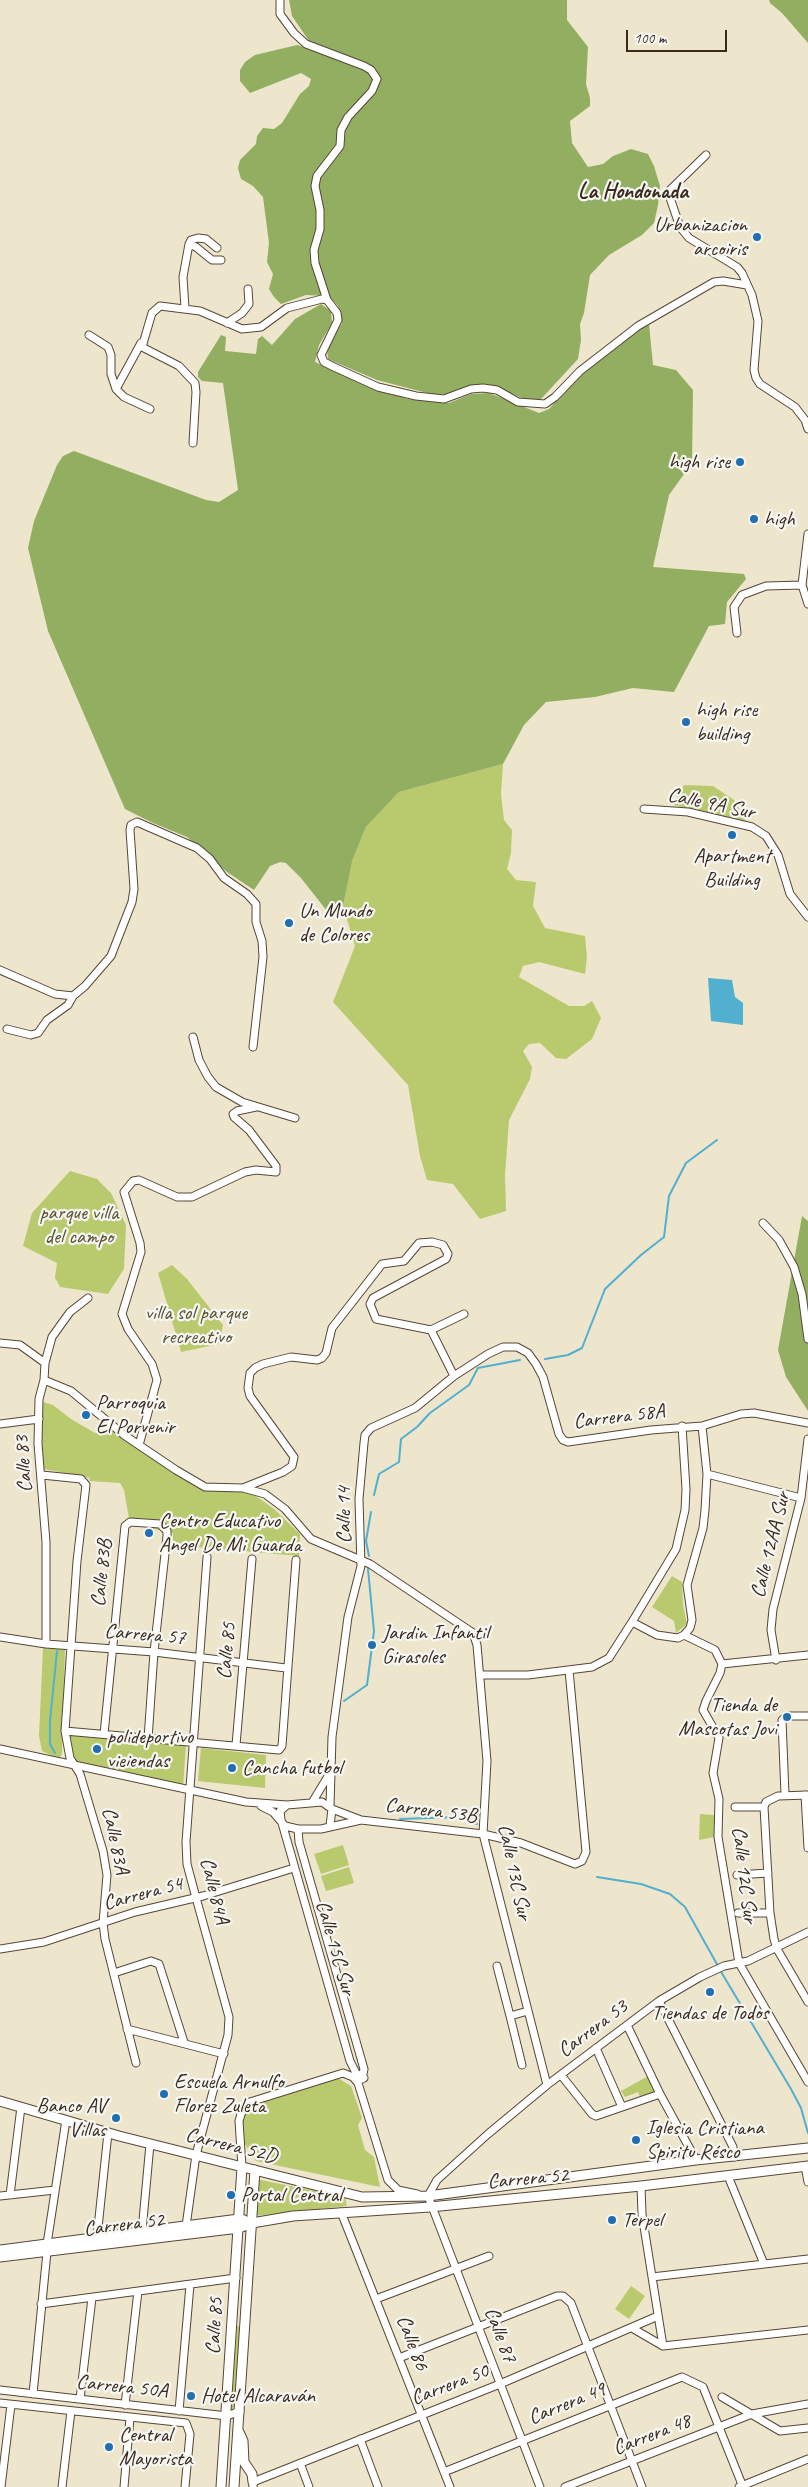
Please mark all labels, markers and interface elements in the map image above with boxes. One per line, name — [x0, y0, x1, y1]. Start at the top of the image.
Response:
scale bar — [628, 20, 729, 52]
text: 100 m — [634, 29, 666, 48]
district label: La Hondonada — [578, 179, 688, 205]
place label: Urbanizacion arcoiris — [654, 212, 747, 262]
marker: Urbanizacion arcoiris — [751, 231, 763, 243]
place label: high rise — [669, 449, 730, 475]
marker: high rise — [734, 456, 746, 468]
place label: high — [764, 506, 795, 532]
marker: high — [748, 513, 760, 525]
place label: high rise building — [696, 697, 757, 747]
marker: high rise building — [680, 716, 692, 728]
street label: Calle 9A Sur — [665, 782, 757, 826]
marker: Apartment Building — [726, 829, 738, 841]
place label: Apartment Building — [693, 843, 771, 893]
place label: Un Mundo de Colores — [299, 898, 371, 948]
marker: Un Mundo de Colores — [283, 917, 295, 929]
park label: parque villa del campo — [40, 1200, 118, 1250]
park label: villa sol parque recreativo — [145, 1300, 247, 1350]
place label: Parroquia El Porvenir — [96, 1390, 175, 1440]
street label: Carrera 58A — [572, 1399, 666, 1435]
marker: Parroquia El Porvenir — [80, 1409, 92, 1421]
street label: Calle 83 — [9, 1435, 39, 1493]
street label: Calle 14 — [331, 1487, 357, 1543]
street label: Calle 12AA Sur — [746, 1489, 796, 1601]
place label: Centro Educativo Angel De Mi Guarda — [159, 1508, 301, 1558]
marker: Centro Educativo Angel De Mi Guarda — [143, 1527, 155, 1539]
street label: Calle 83B — [86, 1538, 118, 1608]
street label: Carrera 57 — [103, 1619, 187, 1651]
place label: Jardin Infantil Girasoles — [382, 1620, 488, 1670]
street label: Calle 85 — [212, 1622, 242, 1680]
marker: Jardin Infantil Girasoles — [366, 1639, 378, 1651]
place label: Tienda de Mascotas Jovi — [678, 1692, 777, 1742]
marker: Tienda de Mascotas Jovi — [781, 1711, 793, 1723]
place label: polideportivo vieiendas — [107, 1724, 193, 1774]
marker: polideportivo vieiendas — [91, 1743, 103, 1755]
place label: Cancha futbol — [242, 1755, 342, 1781]
marker: Cancha futbol — [226, 1762, 238, 1774]
street label: Carrera 53B — [384, 1793, 478, 1829]
street label: Calle 83A — [96, 1805, 134, 1877]
street label: Calle 13C Sur — [492, 1822, 536, 1922]
street label: Calle 12C Sur — [726, 1825, 762, 1925]
street label: Calle 84A — [194, 1855, 234, 1927]
street label: Carrera 54 — [101, 1871, 185, 1917]
street label: Calle 15C Sur — [310, 1898, 360, 1998]
marker: Tiendas de Todos — [704, 1986, 716, 1998]
street label: Carrera 53 — [553, 1995, 633, 2063]
place label: Tiendas de Todos — [651, 2000, 769, 2026]
place label: Escuela Arnulfo Florez Zuleta — [174, 2069, 284, 2119]
marker: Escuela Arnulfo Florez Zuleta — [158, 2088, 170, 2100]
place label: Banco AV Villas — [37, 2093, 106, 2143]
marker: Banco AV Villas — [110, 2112, 122, 2124]
place label: Iglesia Cristiana Spiritu Résco — [646, 2115, 764, 2165]
street label: Carrera 52D — [183, 2122, 279, 2170]
marker: Iglesia Cristiana Spiritu Résco — [630, 2134, 642, 2146]
street label: Carrera 52 — [486, 2163, 570, 2195]
place label: Portal Central — [241, 2182, 342, 2208]
marker: Portal Central — [225, 2189, 237, 2201]
place label: Terpel — [622, 2207, 662, 2233]
street label: Carrera 52 — [82, 2208, 166, 2242]
marker: Terpel — [606, 2214, 618, 2226]
street label: Calle 85 — [201, 2297, 229, 2355]
street label: Calle 87 — [478, 2304, 522, 2366]
street label: Calle 86 — [390, 2312, 434, 2374]
street label: Carrera 50 — [408, 2359, 492, 2411]
street label: Carrera 50A — [75, 2370, 169, 2404]
street label: Carrera 49 — [525, 2377, 609, 2431]
place label: Hotel Alcaraván — [201, 2383, 315, 2409]
marker: Hotel Alcaraván — [185, 2390, 197, 2402]
street label: Carrera 48 — [610, 2409, 694, 2461]
place label: Central Mayorista — [119, 2422, 192, 2472]
marker: Central Mayorista — [103, 2441, 115, 2453]

